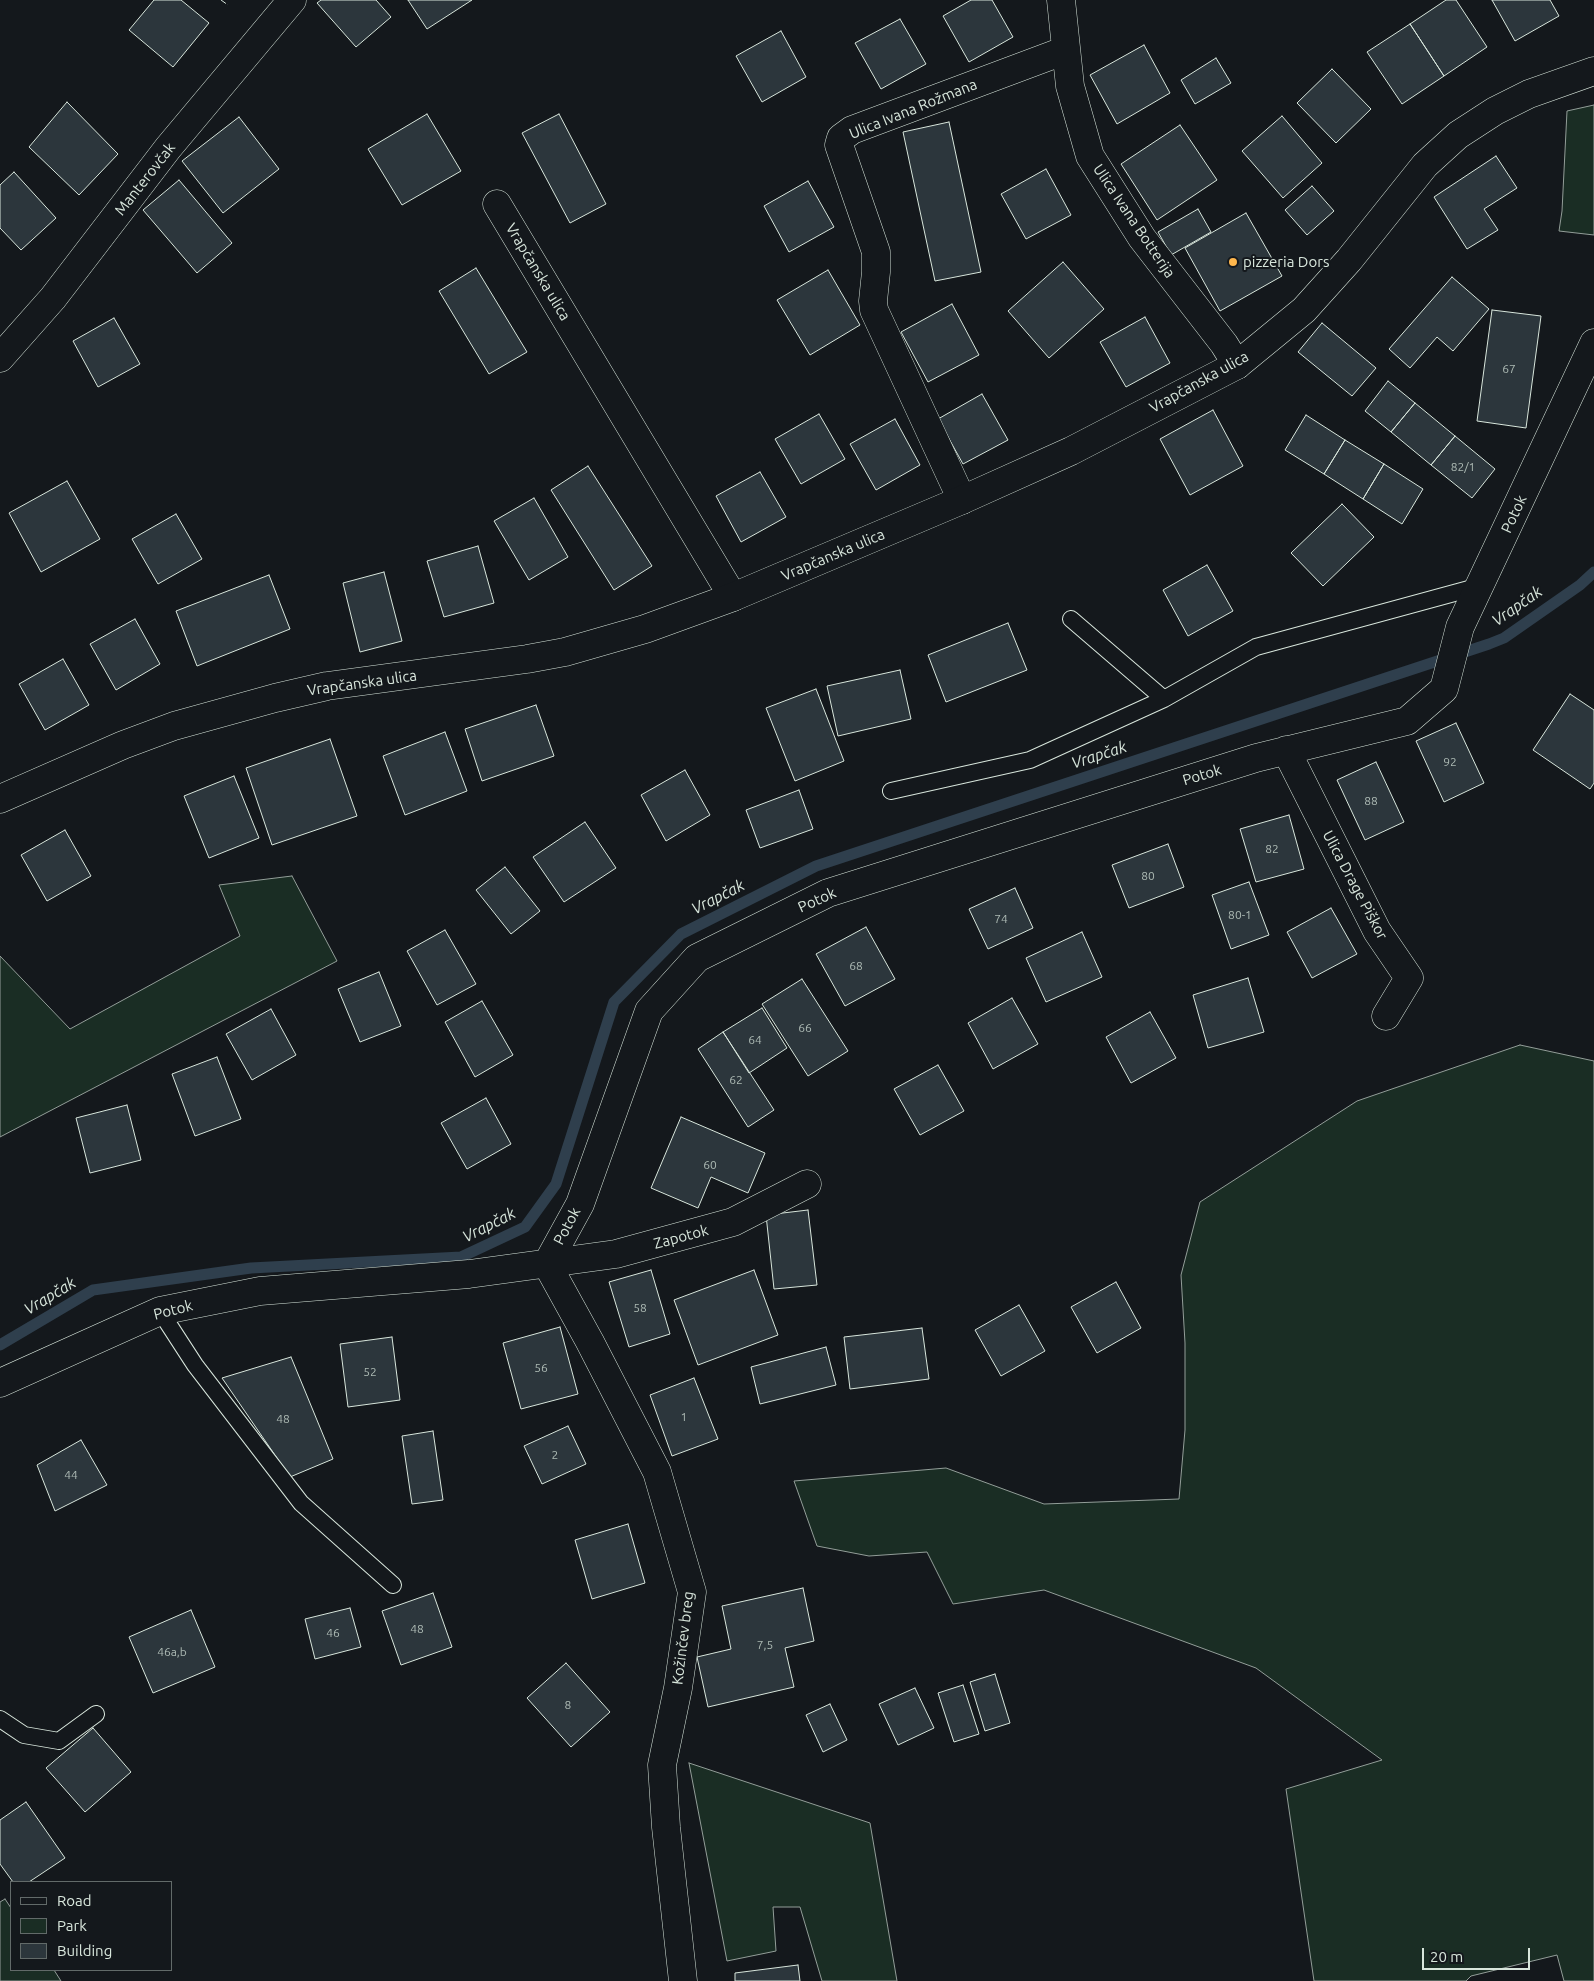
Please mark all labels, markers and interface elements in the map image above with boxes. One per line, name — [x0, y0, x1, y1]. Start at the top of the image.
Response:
street label: Ulica Ivana Rožmana — [846, 75, 980, 143]
street label: Manterovčak — [111, 139, 179, 219]
street label: Ulica Ivana Botterija — [1089, 161, 1179, 281]
street label: Vrapčanska ulica — [502, 220, 574, 324]
place label: pizzeria Dors — [1243, 253, 1329, 271]
marker: pizzeria Dors — [1227, 256, 1239, 268]
street label: Vrapčanska ulica — [1146, 347, 1252, 417]
house number: 67 — [1502, 362, 1516, 376]
house number: 82/1 — [1451, 460, 1475, 474]
street label: Potok — [1497, 492, 1531, 536]
street label: Vrapčanska ulica — [779, 525, 887, 585]
water label: Vrapčak — [1488, 582, 1546, 630]
street label: Vrapčanska ulica — [306, 666, 418, 700]
water label: Vrapčak — [1069, 737, 1129, 773]
house number: 92 — [1443, 755, 1457, 769]
street label: Potok — [1180, 761, 1224, 789]
house number: 88 — [1364, 794, 1378, 808]
street label: Ulica Drage Piškor — [1319, 827, 1391, 943]
house number: 82 — [1265, 842, 1279, 856]
house number: 80 — [1141, 869, 1155, 883]
water label: Vrapčak — [688, 876, 748, 918]
street label: Potok — [795, 884, 839, 916]
house number: 80-1 — [1228, 908, 1252, 922]
house number: 74 — [994, 912, 1008, 926]
house number: 68 — [849, 959, 863, 973]
house number: 66 — [798, 1021, 812, 1035]
house number: 64 — [748, 1033, 762, 1047]
house number: 62 — [729, 1073, 743, 1087]
house number: 60 — [703, 1158, 717, 1172]
water label: Vrapčak — [459, 1204, 519, 1246]
street label: Potok — [550, 1204, 584, 1248]
street label: Zapotok — [652, 1221, 710, 1253]
water label: Vrapčak — [21, 1273, 79, 1319]
street label: Potok — [152, 1296, 194, 1324]
house number: 58 — [633, 1301, 647, 1315]
house number: 56 — [534, 1361, 548, 1375]
house number: 52 — [363, 1365, 377, 1379]
house number: 1 — [681, 1410, 687, 1424]
house number: 48 — [276, 1412, 290, 1426]
house number: 2 — [552, 1448, 558, 1462]
house number: 44 — [64, 1468, 78, 1482]
street label: Kožinčev breg — [668, 1590, 698, 1686]
house number: 48 — [410, 1622, 424, 1636]
house number: 46 — [326, 1626, 340, 1640]
house number: 7,5 — [757, 1638, 773, 1652]
house number: 46a,b — [157, 1645, 187, 1659]
house number: 8 — [565, 1698, 571, 1712]
legend — [10, 1881, 172, 1971]
text: Road — [57, 1892, 92, 1909]
text: Park — [57, 1917, 87, 1934]
scale bar — [1424, 1938, 1532, 1970]
text: Building — [57, 1942, 112, 1959]
text: 20 m — [1430, 1948, 1463, 1965]

